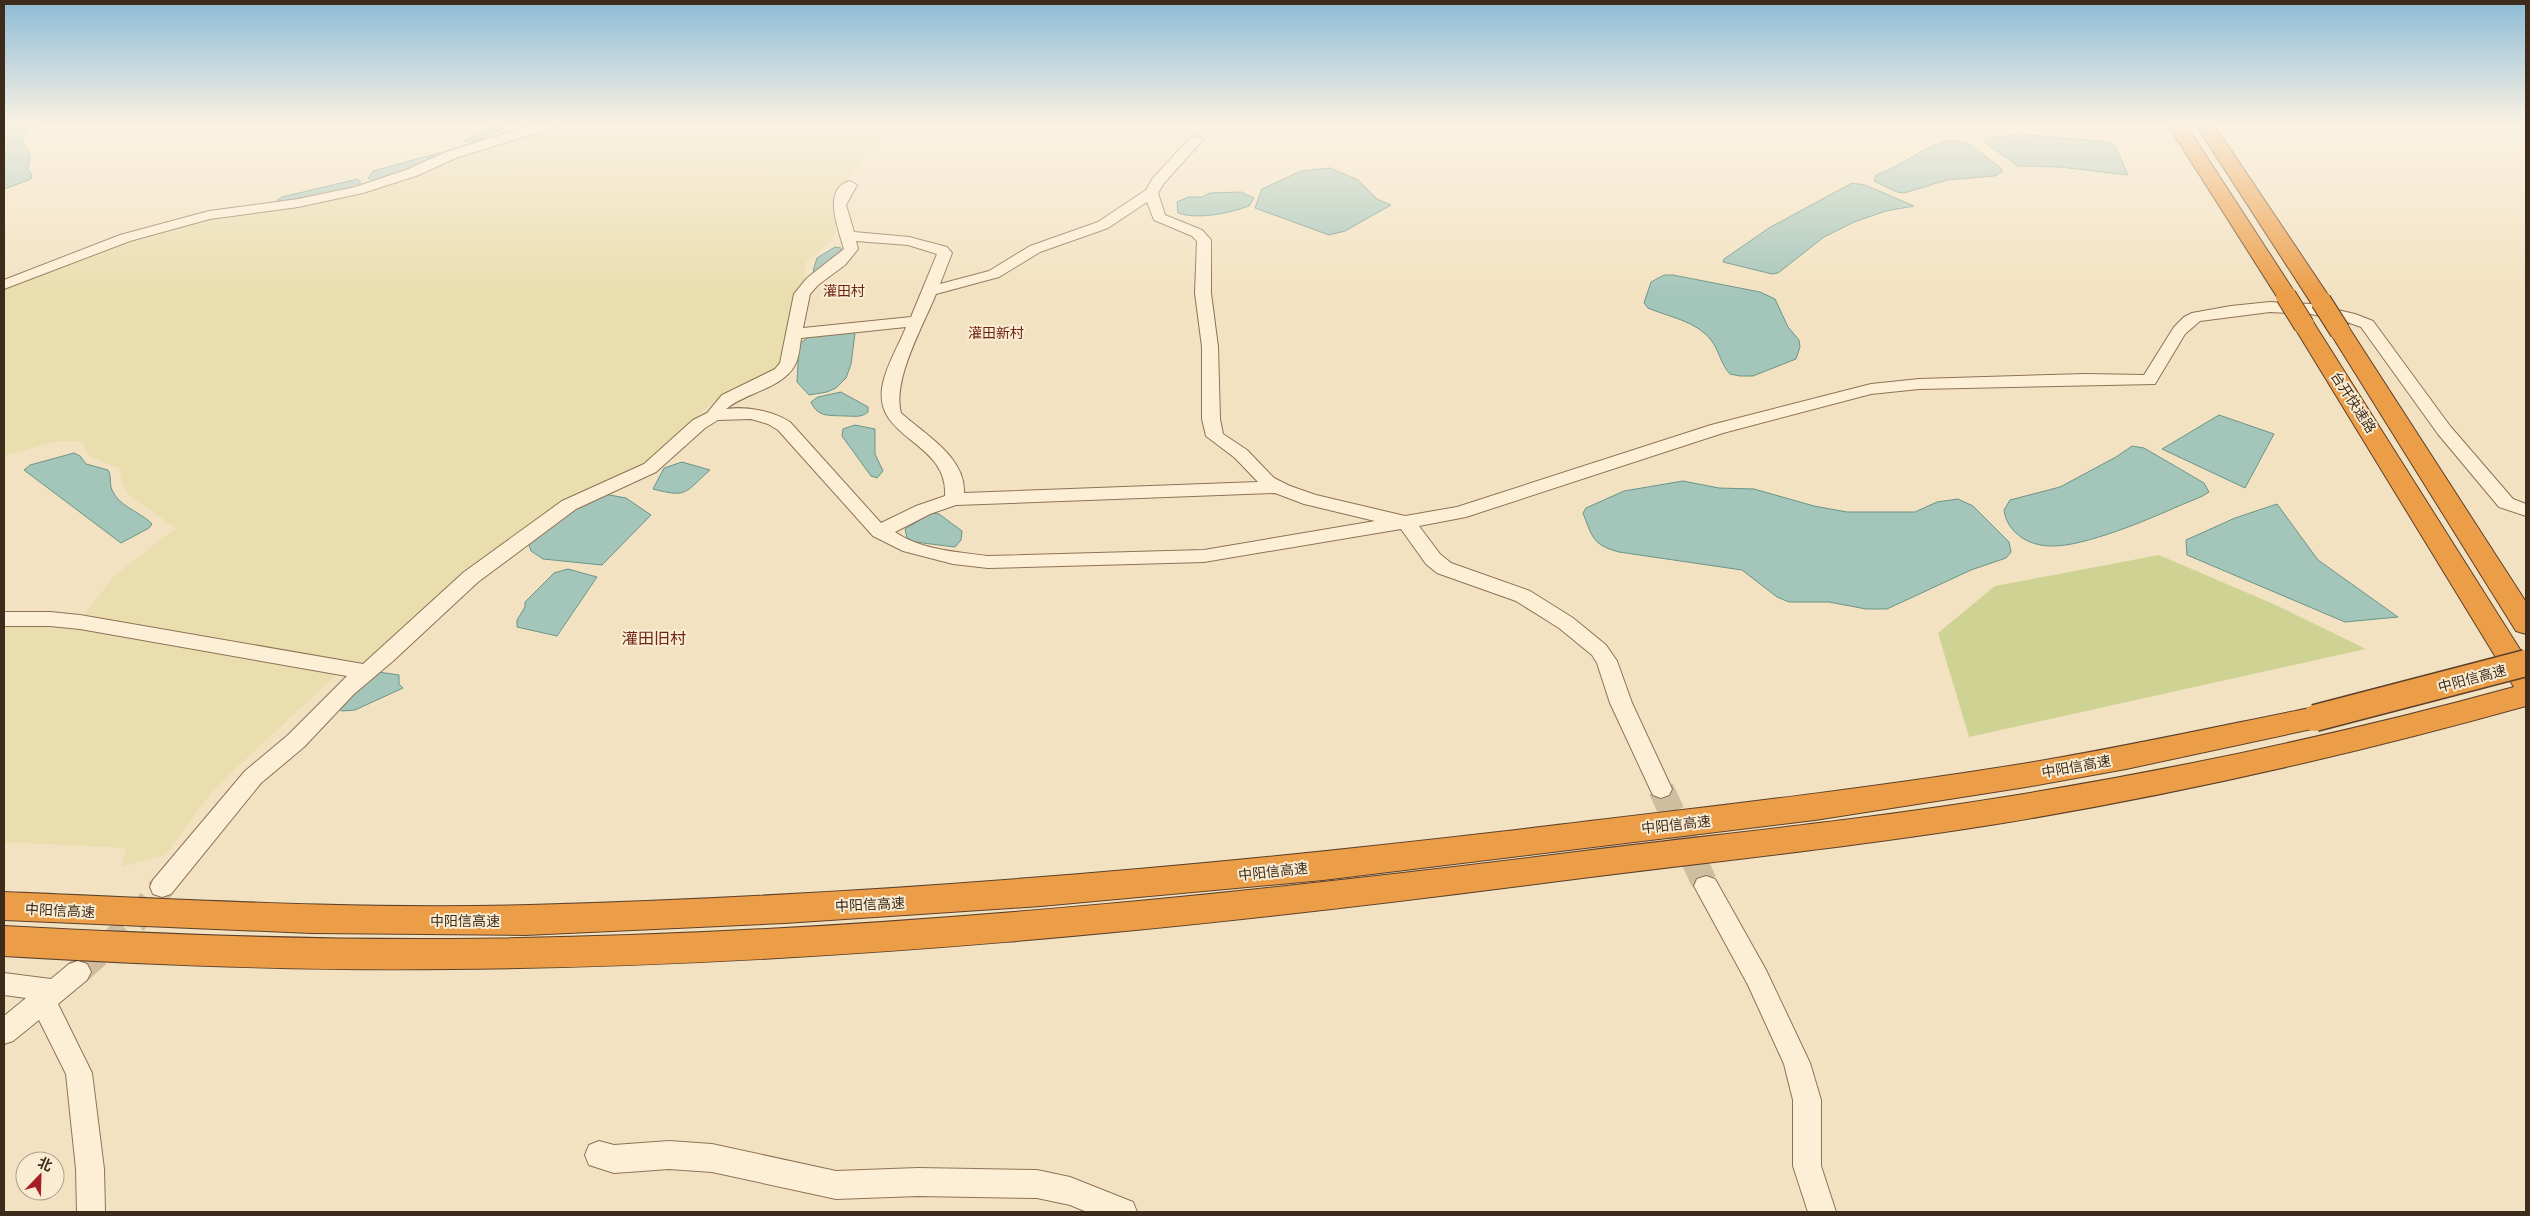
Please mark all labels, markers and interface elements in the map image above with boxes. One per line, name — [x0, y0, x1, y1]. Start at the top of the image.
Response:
district label: 灌田村 — [823, 281, 865, 300]
district label: 灌田新村 — [968, 323, 1024, 342]
street label: 台开快速路 — [2327, 367, 2381, 437]
district label: 灌田旧村 — [622, 627, 686, 648]
street label: 中阳信高速 — [2436, 660, 2508, 696]
street label: 中阳信高速 — [2040, 751, 2112, 781]
street label: 中阳信高速 — [1640, 811, 1712, 837]
street label: 中阳信高速 — [1237, 858, 1309, 884]
street label: 中阳信高速 — [835, 893, 905, 915]
street label: 中阳信高速 — [25, 899, 95, 921]
street label: 中阳信高速 — [430, 911, 500, 930]
north arrow — [15, 1151, 65, 1201]
text: 北 — [35, 1152, 55, 1175]

